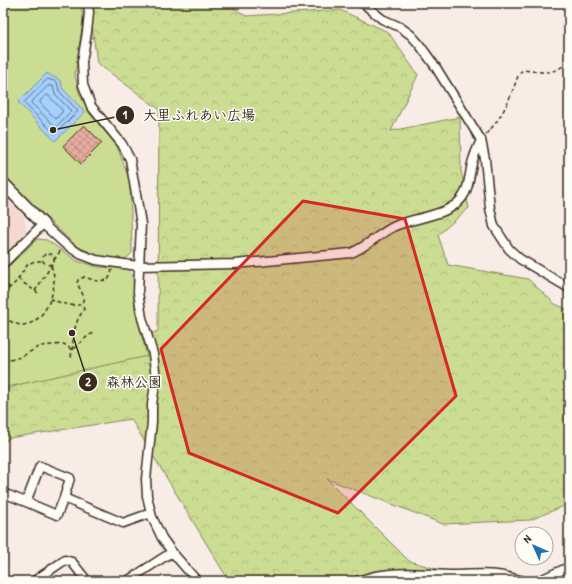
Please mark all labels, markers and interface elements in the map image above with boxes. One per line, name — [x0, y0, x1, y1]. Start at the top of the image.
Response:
callout: 大里ふれあい広場 — [115, 102, 263, 128]
text: 大里ふれあい広場 — [143, 105, 255, 124]
text: 1 — [123, 106, 128, 123]
callout: 森林公園 — [78, 369, 170, 395]
text: 森林公園 — [106, 372, 162, 391]
text: 2 — [85, 373, 91, 390]
north arrow — [514, 526, 554, 566]
text: N — [520, 532, 534, 546]

